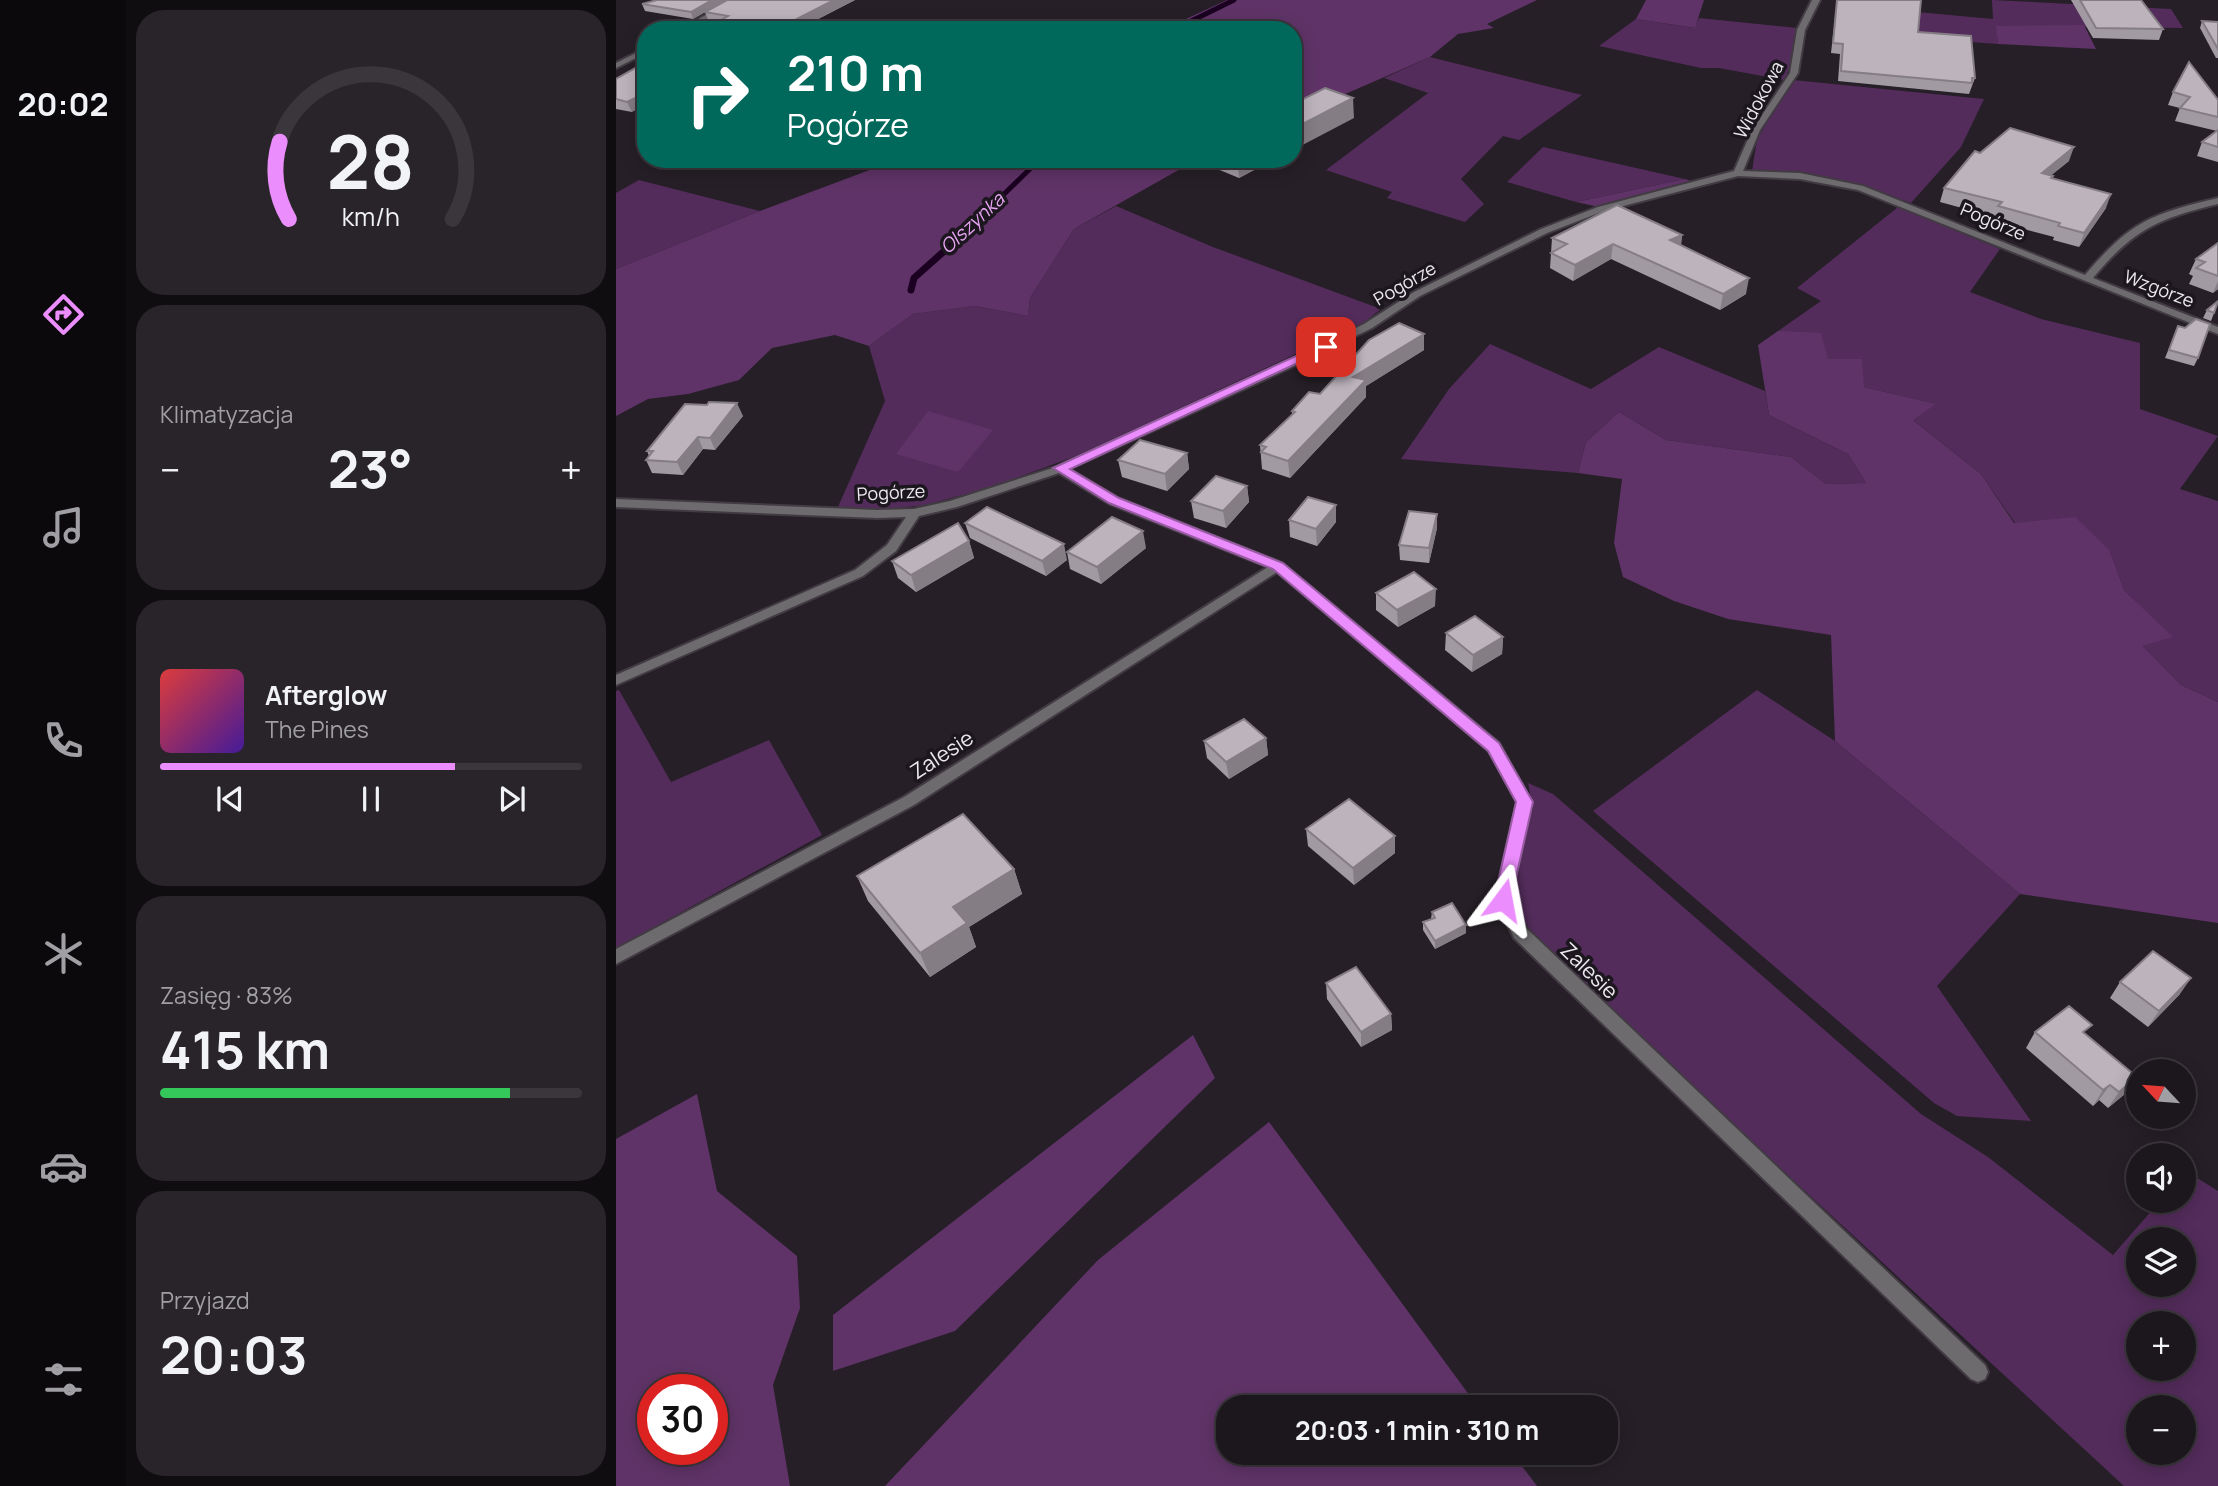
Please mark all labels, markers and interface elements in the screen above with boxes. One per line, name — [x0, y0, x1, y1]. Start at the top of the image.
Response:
text: 210 m — [787, 39, 924, 106]
icon: right — [672, 49, 763, 140]
street label: Widokowa — [1728, 57, 1789, 142]
text: 20:02 — [17, 82, 109, 126]
text: Pogórze — [787, 103, 909, 147]
text: 28 — [327, 111, 415, 211]
water label: Olszynka — [934, 186, 1011, 260]
street label: Pogórze — [1957, 197, 2030, 246]
text: km/h — [342, 198, 400, 233]
street label: Pogórze — [1369, 256, 1440, 311]
street label: Wzgórze — [2121, 264, 2198, 312]
icon: directions — [39, 290, 88, 339]
pin — [1296, 317, 1356, 377]
icon: arrive — [1307, 328, 1345, 366]
text: Klimatyzacja — [160, 398, 293, 430]
text: 23° — [328, 433, 413, 504]
text: − — [160, 443, 181, 495]
text: + — [560, 443, 582, 495]
street label: Pogórze — [856, 478, 926, 506]
icon: music — [39, 503, 88, 552]
text: Afterglow — [265, 677, 387, 713]
text: The Pines — [265, 713, 369, 745]
icon: phone — [39, 716, 88, 765]
street label: Zalesie — [904, 723, 978, 785]
icon: previous — [211, 780, 249, 818]
icon: pause — [352, 780, 390, 818]
icon: next — [493, 780, 531, 818]
position arrow — [1466, 863, 1540, 937]
icon: climate — [39, 929, 88, 978]
street label: Zalesie — [1555, 936, 1625, 1005]
text: Zasięg · 83% — [160, 979, 293, 1011]
text: 415 km — [160, 1014, 330, 1085]
north arrow — [2126, 1059, 2196, 1129]
map controls — [2126, 1059, 2196, 1465]
icon: car — [39, 1142, 88, 1191]
button: sound — [2126, 1143, 2196, 1213]
button: layers — [2126, 1227, 2196, 1297]
text: Przyjazd — [160, 1284, 250, 1316]
button: + — [2126, 1311, 2196, 1381]
text: 20:03 — [160, 1319, 307, 1390]
icon: filters — [39, 1355, 88, 1404]
speed limit sign: 30 — [637, 1374, 728, 1465]
button: − — [2126, 1395, 2196, 1465]
text: 20:03 · 1 min · 310 m — [1295, 1412, 1539, 1448]

